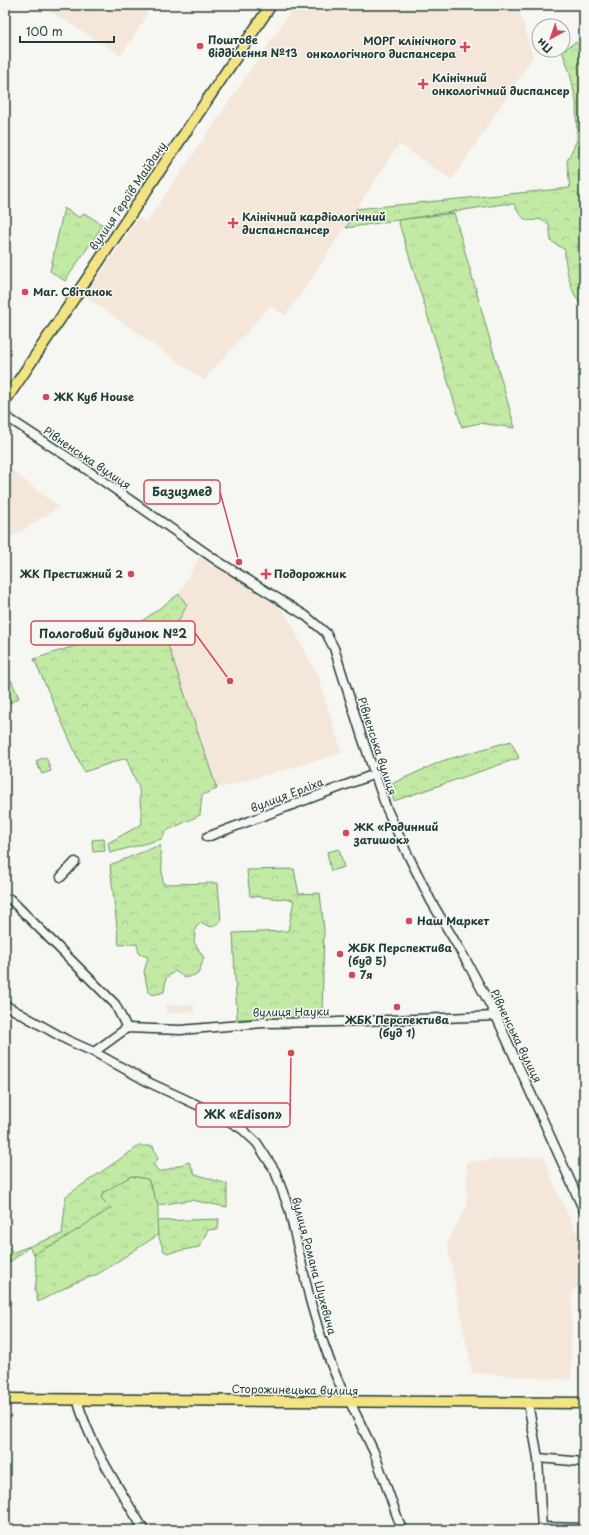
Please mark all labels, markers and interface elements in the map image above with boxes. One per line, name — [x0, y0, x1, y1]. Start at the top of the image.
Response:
scale bar — [20, 18, 114, 44]
north arrow — [531, 18, 571, 58]
text: 100 m — [26, 22, 63, 40]
place label: Поштове відділення №13 — [208, 31, 297, 61]
place label: МОРГ клінічного онкологічного диспансера — [306, 32, 457, 62]
text: Пн — [533, 34, 556, 58]
marker: Поштове відділення №13 — [195, 41, 205, 51]
marker: МОРГ клінічного онкологічного диспансера — [459, 41, 471, 53]
place label: Клінічний онкологічний диспансер — [432, 69, 570, 99]
marker: Клінічний онкологічний диспансер — [417, 78, 429, 90]
street label: вулиця Героїв Майдану — [85, 138, 170, 253]
place label: Клінічний кардіологічний диспанспансер — [242, 208, 386, 238]
marker: Клінічний кардіологічний диспанспансер — [227, 217, 239, 229]
place label: Маг. Світанок — [33, 283, 113, 300]
marker: Маг. Світанок — [20, 287, 30, 297]
place label: ЖК Куб House — [53, 388, 134, 405]
marker: ЖК Куб House — [41, 392, 51, 402]
street label: Рівненська вулиця — [40, 422, 134, 493]
callout: Базизмед — [144, 480, 220, 504]
text: Базизмед — [152, 482, 212, 500]
place label: ЖК Престижний 2 — [19, 565, 123, 582]
place label: Подорожник — [274, 565, 347, 582]
marker: ЖК Престижний 2 — [126, 569, 136, 579]
marker: Подорожник — [261, 569, 271, 579]
callout: Пологовий будинок №2 — [31, 621, 195, 645]
text: Пологовий будинок №2 — [39, 624, 187, 642]
street label: Рівненська вулиця — [354, 695, 401, 797]
street label: вулиця Ерліха — [248, 773, 326, 816]
place label: ЖК «Родинний затишок» — [353, 818, 439, 848]
marker: ЖК «Родинний затишок» — [341, 828, 351, 838]
place label: Наш Маркет — [417, 912, 490, 929]
marker: Наш Маркет — [404, 916, 414, 926]
place label: ЖБК Перспектива (буд 5) — [347, 939, 453, 969]
marker: ЖБК Перспектива (буд 5) — [335, 949, 345, 959]
place label: 7я — [360, 966, 373, 983]
marker: 7я — [347, 970, 357, 980]
street label: Рівненська вулиця — [486, 986, 546, 1085]
street label: вулиця Науки — [252, 1002, 330, 1021]
marker: ЖБК Перспектива (буд 1) — [392, 1002, 402, 1012]
place label: ЖБК Перспектива (буд 1) — [344, 1011, 449, 1041]
callout: ЖК «Edison» — [196, 1103, 290, 1127]
text: ЖК «Edison» — [203, 1105, 282, 1123]
street label: вулиця Романа Шухевича — [288, 1195, 341, 1337]
street label: Сторожинецька вулиця — [231, 1380, 359, 1399]

